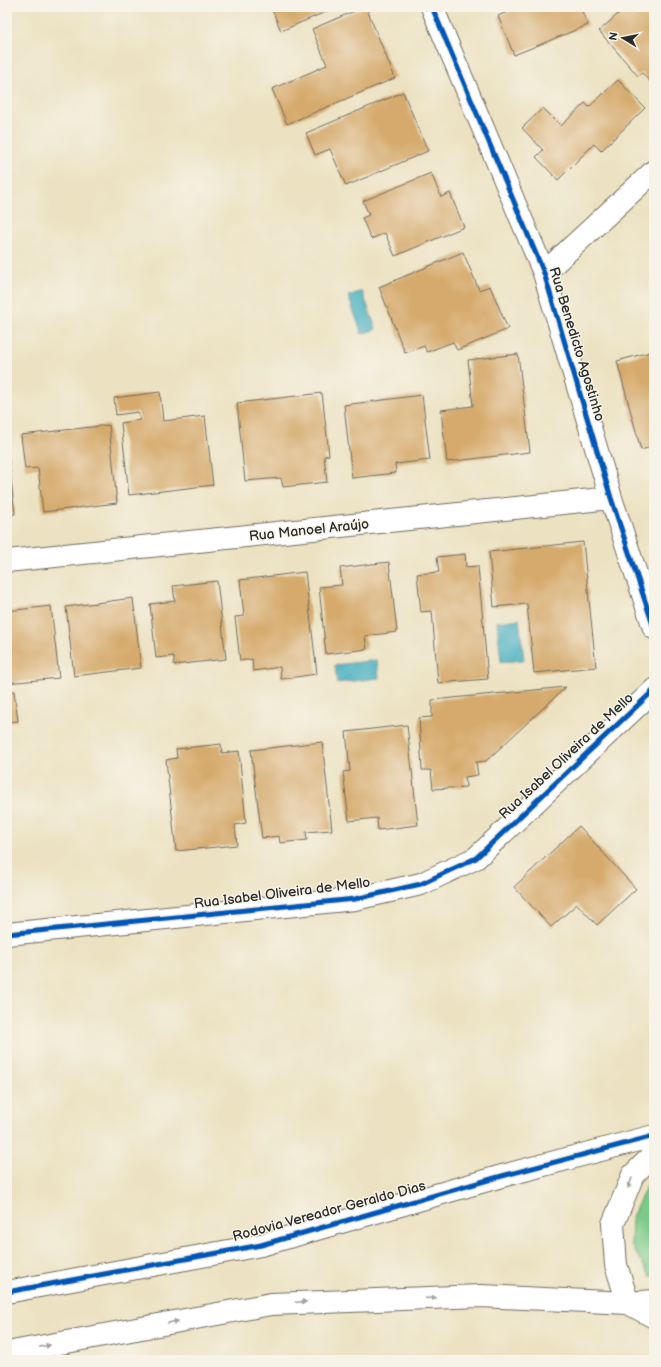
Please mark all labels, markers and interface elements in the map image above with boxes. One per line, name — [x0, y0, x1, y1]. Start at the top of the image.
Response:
north arrow — [603, 18, 643, 58]
text: N — [607, 31, 621, 42]
street label: Rua Benedicto Agostinho — [545, 265, 609, 423]
street label: Rua Manoel Araújo — [248, 515, 370, 545]
street label: Rua Isabel Oliveira de Mello — [495, 689, 637, 823]
street label: Rua Isabel Oliveira de Mello — [193, 874, 371, 912]
street label: Rodovia Vereador Geraldo Dias — [231, 1177, 428, 1245]
one-way arrow — [626, 1178, 632, 1190]
one-way arrow — [425, 1294, 437, 1301]
one-way arrow — [295, 1299, 307, 1306]
one-way arrow — [167, 1319, 179, 1325]
one-way arrow — [39, 1343, 51, 1349]

